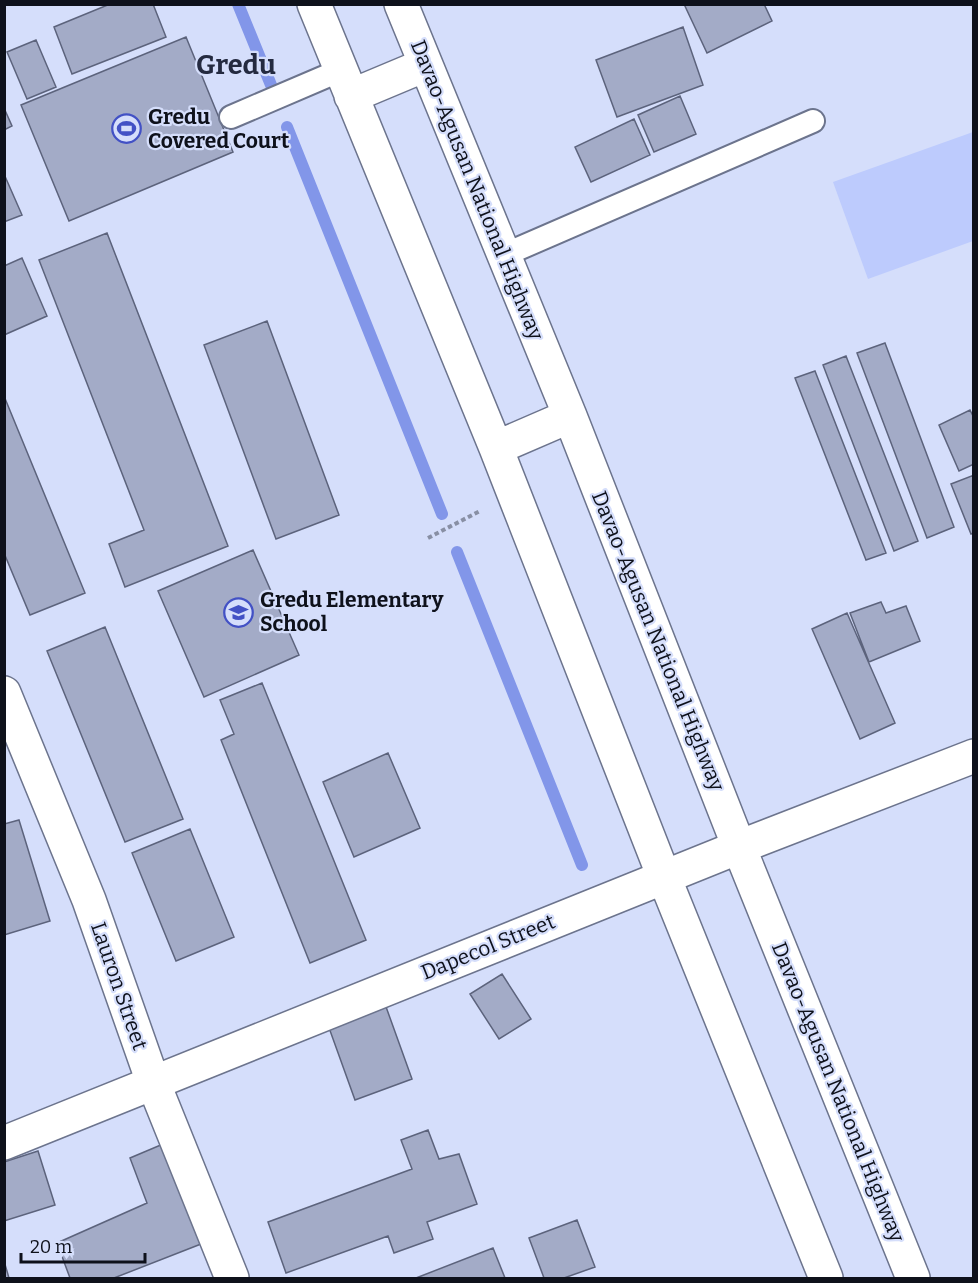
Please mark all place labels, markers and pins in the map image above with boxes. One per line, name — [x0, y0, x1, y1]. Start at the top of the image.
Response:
place label: Gredu Covered Court — [148, 104, 290, 154]
sports icon: Gredu Covered Court — [111, 113, 143, 145]
place label: Gredu Elementary School — [260, 587, 444, 637]
school or university icon: Gredu Elementary School — [223, 596, 255, 628]

